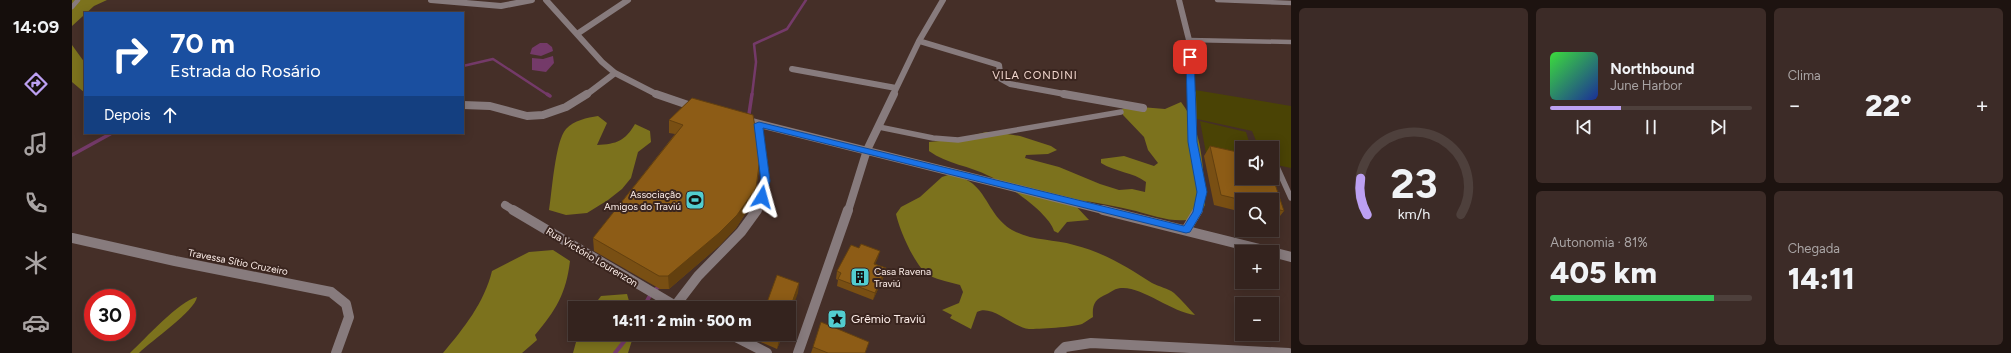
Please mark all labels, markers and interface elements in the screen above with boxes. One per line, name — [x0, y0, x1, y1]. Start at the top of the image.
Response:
text: 14:09 — [13, 16, 59, 38]
text: 70 m — [170, 26, 235, 60]
icon: right — [104, 28, 156, 80]
pin — [1173, 40, 1207, 74]
icon: arrive — [1179, 46, 1201, 68]
text: Estrada do Rosário — [170, 60, 321, 82]
text: Northbound — [1610, 60, 1695, 78]
text: Clima — [1788, 68, 1821, 83]
district label: VILA CONDINI — [992, 69, 1078, 82]
icon: directions — [22, 70, 50, 98]
text: June Harbor — [1610, 78, 1682, 93]
text: 22° — [1865, 87, 1912, 124]
text: − — [1788, 92, 1801, 119]
text: + — [1975, 92, 1989, 119]
icon: ahead — [159, 104, 181, 126]
text: Depois — [104, 106, 151, 124]
icon: previous — [1573, 116, 1595, 138]
icon: pause — [1640, 116, 1662, 138]
icon: next — [1707, 116, 1729, 138]
icon: music — [22, 130, 50, 158]
map controls — [1235, 141, 1279, 341]
button: sound — [1235, 141, 1279, 185]
text: 23 — [1390, 157, 1437, 207]
position arrow — [741, 176, 783, 218]
place label: Associação Amigos do Traviú — [604, 188, 681, 213]
icon: phone — [22, 189, 50, 217]
sports icon: Associação Amigos do Traviú — [684, 189, 706, 211]
button: search — [1235, 193, 1279, 237]
text: km/h — [1397, 204, 1430, 222]
street label: Rua Victório Lourenzon — [544, 224, 641, 290]
text: Autonomia · 81% — [1550, 235, 1648, 250]
text: Chegada — [1788, 241, 1840, 256]
button: + — [1235, 245, 1279, 289]
street label: Travessa Sítio Cruzeiro — [187, 246, 289, 278]
icon: climate — [22, 249, 50, 277]
text: 405 km — [1550, 254, 1657, 291]
text: 14:11 — [1788, 260, 1855, 297]
place label: Casa Ravena Traviú — [874, 265, 931, 290]
building icon: Casa Ravena Traviú — [849, 266, 871, 288]
speed limit sign: 30 — [84, 289, 136, 341]
button: − — [1235, 297, 1279, 341]
place icon: Grêmio Traviú — [826, 308, 848, 330]
icon: car — [22, 309, 50, 337]
text: 14:11 · 2 min · 500 m — [613, 312, 751, 330]
place label: Grêmio Traviú — [851, 312, 926, 326]

